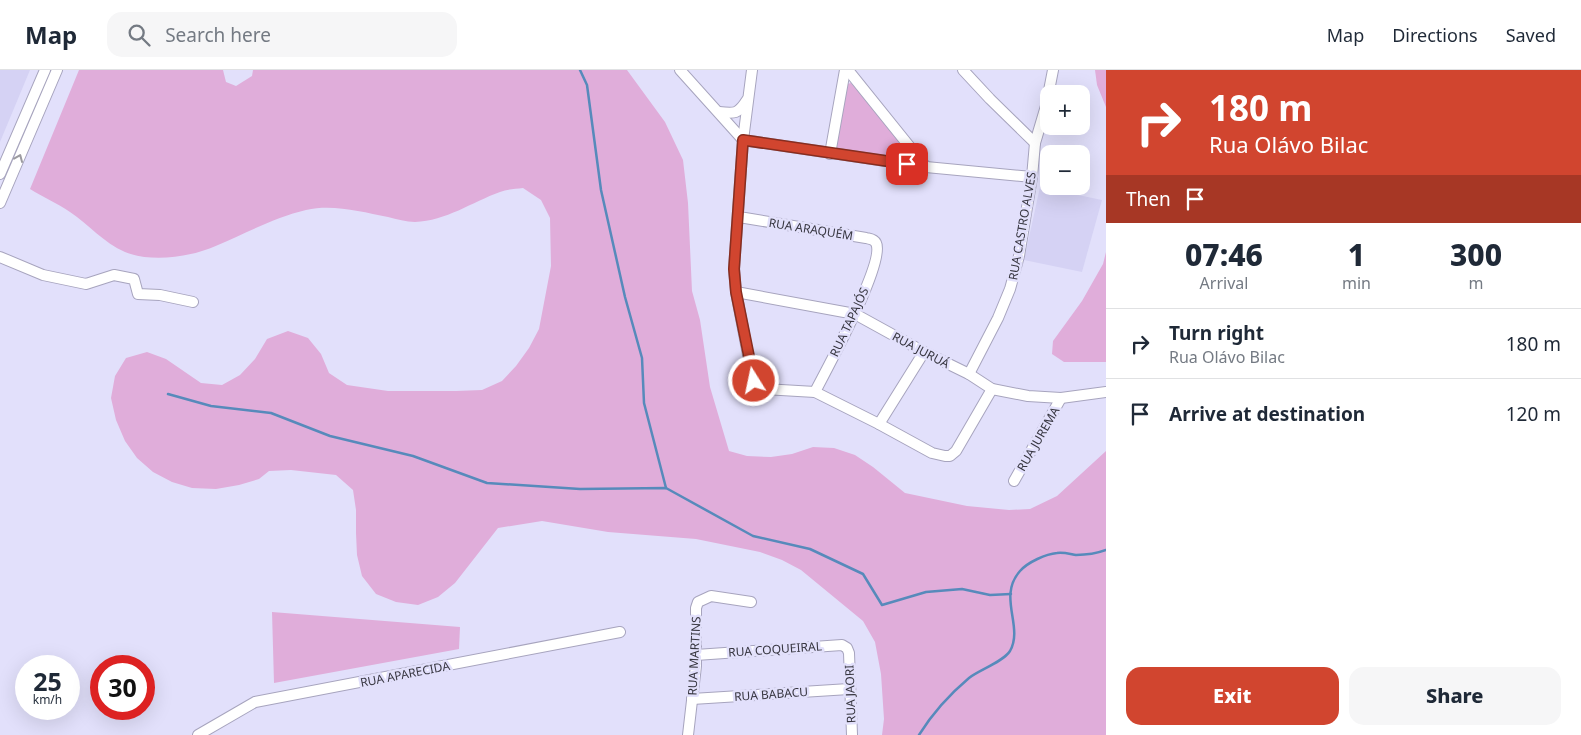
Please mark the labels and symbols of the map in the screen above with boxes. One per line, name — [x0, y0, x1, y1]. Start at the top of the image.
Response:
pin — [886, 143, 928, 185]
one-way arrow — [13, 154, 24, 163]
street label: RUA CASTRO ALVES — [1004, 170, 1040, 281]
street label: RUA ARAQUÉM — [768, 214, 854, 244]
street label: RUA TAPAJÓS — [826, 284, 873, 359]
street label: RUA JURUÁ — [889, 328, 953, 372]
position arrow — [727, 354, 779, 406]
street label: RUA JUREMA — [1013, 403, 1063, 474]
street label: RUA MARTINS — [683, 616, 705, 696]
street label: RUA COQUEIRAL — [728, 637, 822, 661]
speed limit sign: 30 — [90, 655, 155, 720]
street label: RUA APARECIDA — [359, 657, 452, 691]
street label: RUA JAORI — [840, 664, 860, 724]
street label: RUA BABACU — [734, 683, 808, 705]

